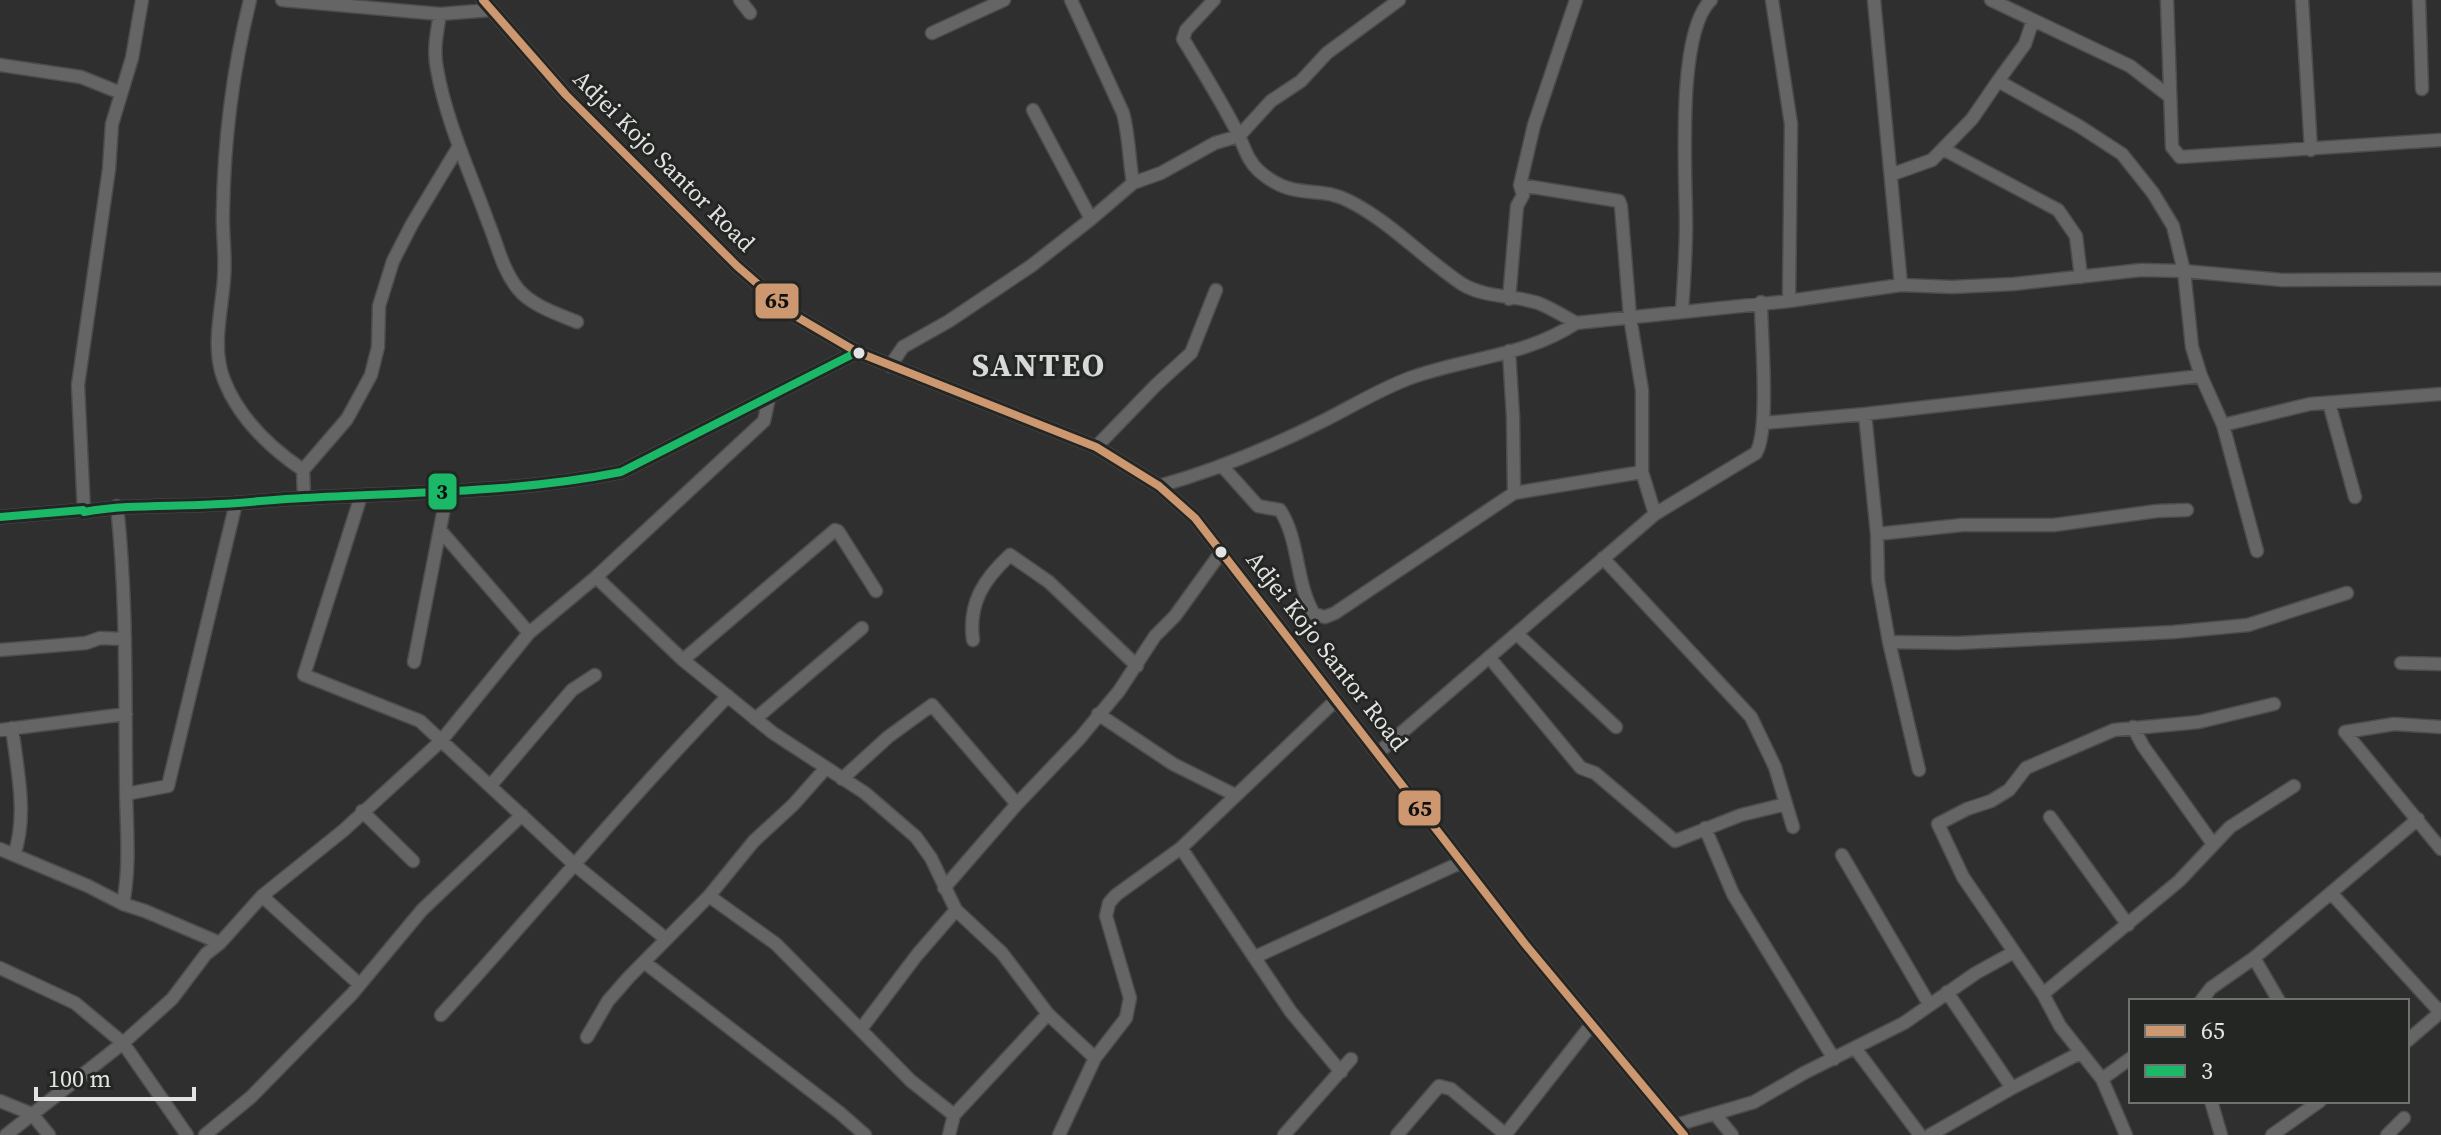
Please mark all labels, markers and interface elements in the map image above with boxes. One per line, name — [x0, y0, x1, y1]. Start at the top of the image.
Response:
street label: Adjei Kojo Santor Road — [566, 62, 763, 259]
line badge: 65 — [754, 282, 800, 320]
text: 65 — [765, 285, 789, 315]
district label: SANTEO — [972, 343, 1106, 387]
unlabelled marker — [851, 345, 867, 361]
line badge: 3 — [427, 472, 458, 511]
text: 3 — [436, 476, 448, 506]
unlabelled marker — [1213, 544, 1229, 560]
street label: Adjei Kojo Santor Road — [1239, 544, 1416, 758]
line badge: 65 — [1397, 789, 1442, 827]
text: 65 — [1408, 793, 1432, 823]
legend — [2129, 999, 2409, 1103]
text: 65 — [2201, 1014, 2225, 1047]
scale bar — [36, 1051, 194, 1101]
text: 3 — [2201, 1054, 2213, 1087]
text: 100 m — [48, 1062, 111, 1095]

